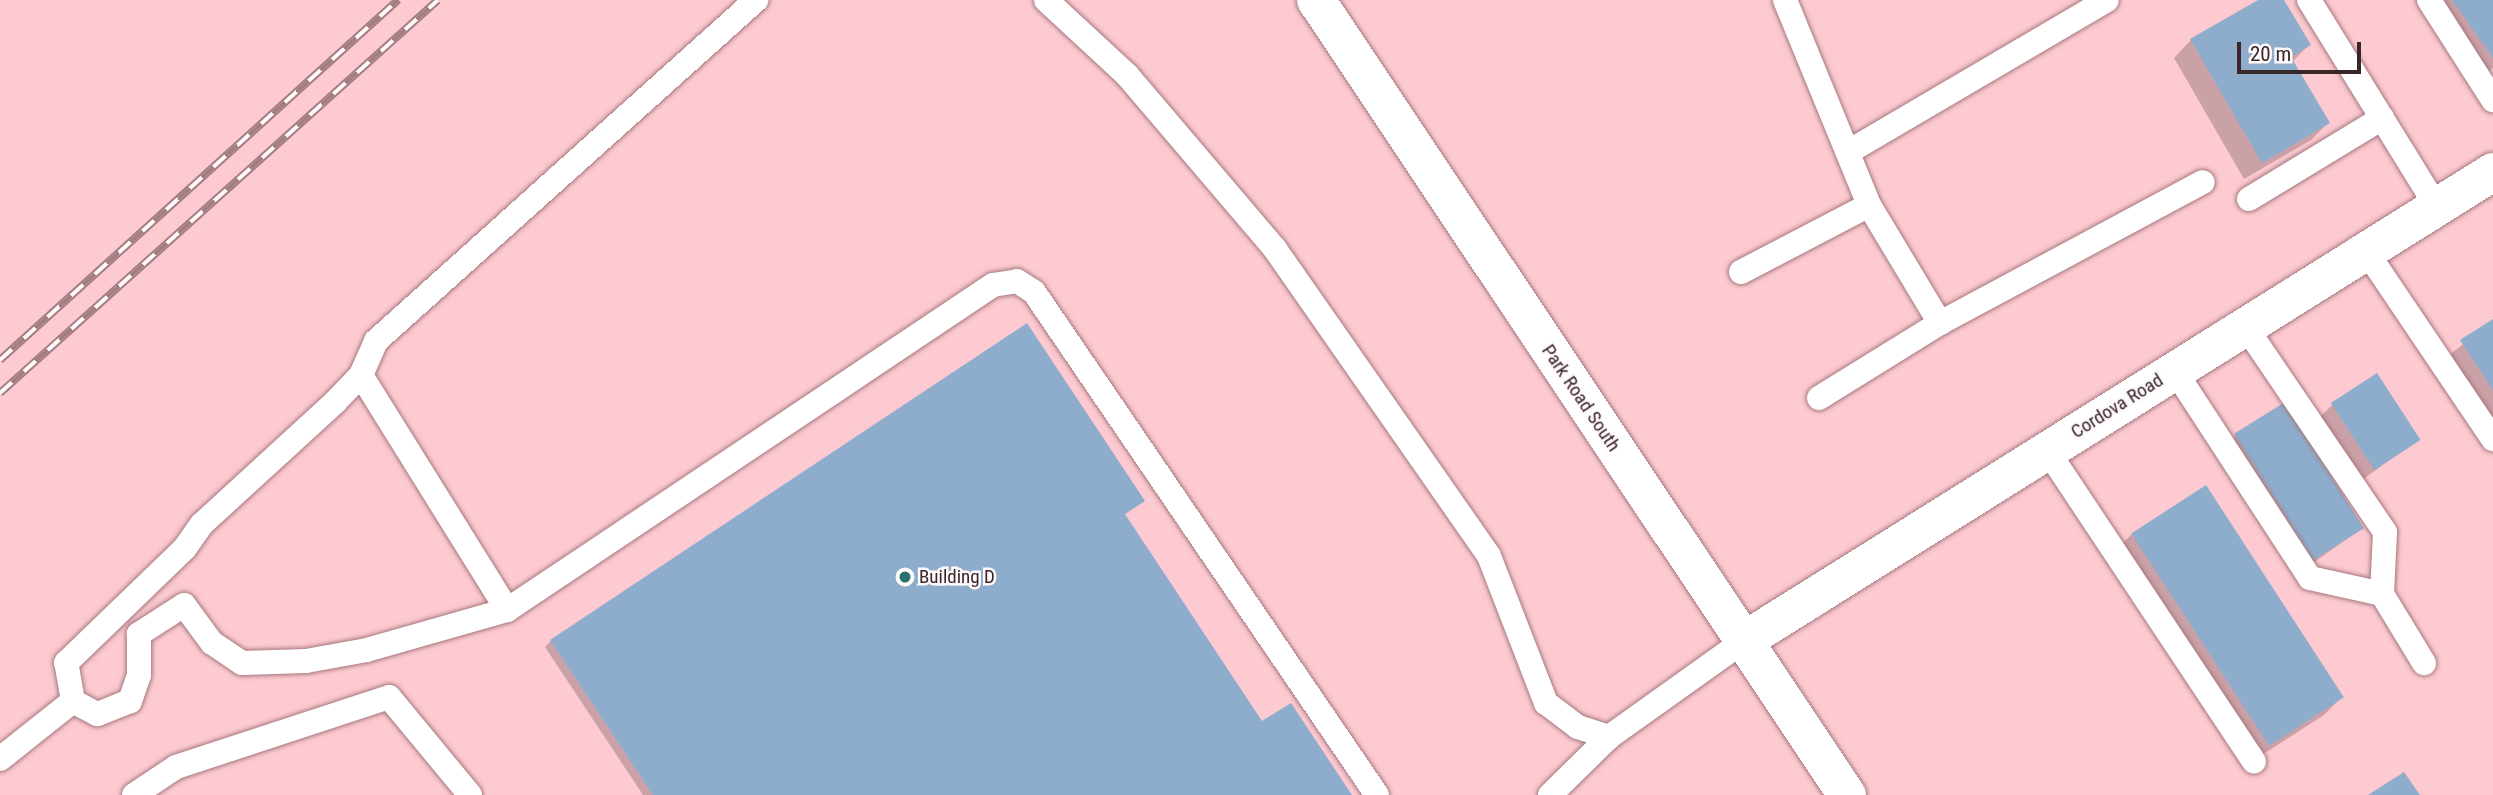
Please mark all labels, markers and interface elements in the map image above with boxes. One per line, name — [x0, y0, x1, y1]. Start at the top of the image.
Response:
scale bar — [2241, 28, 2365, 72]
text: 20 m — [2250, 42, 2291, 66]
street label: Park Road South — [1537, 340, 1625, 456]
street label: Cordova Road — [2067, 369, 2167, 443]
place label: Building D — [919, 566, 995, 588]
marker: Building D — [897, 569, 913, 585]

